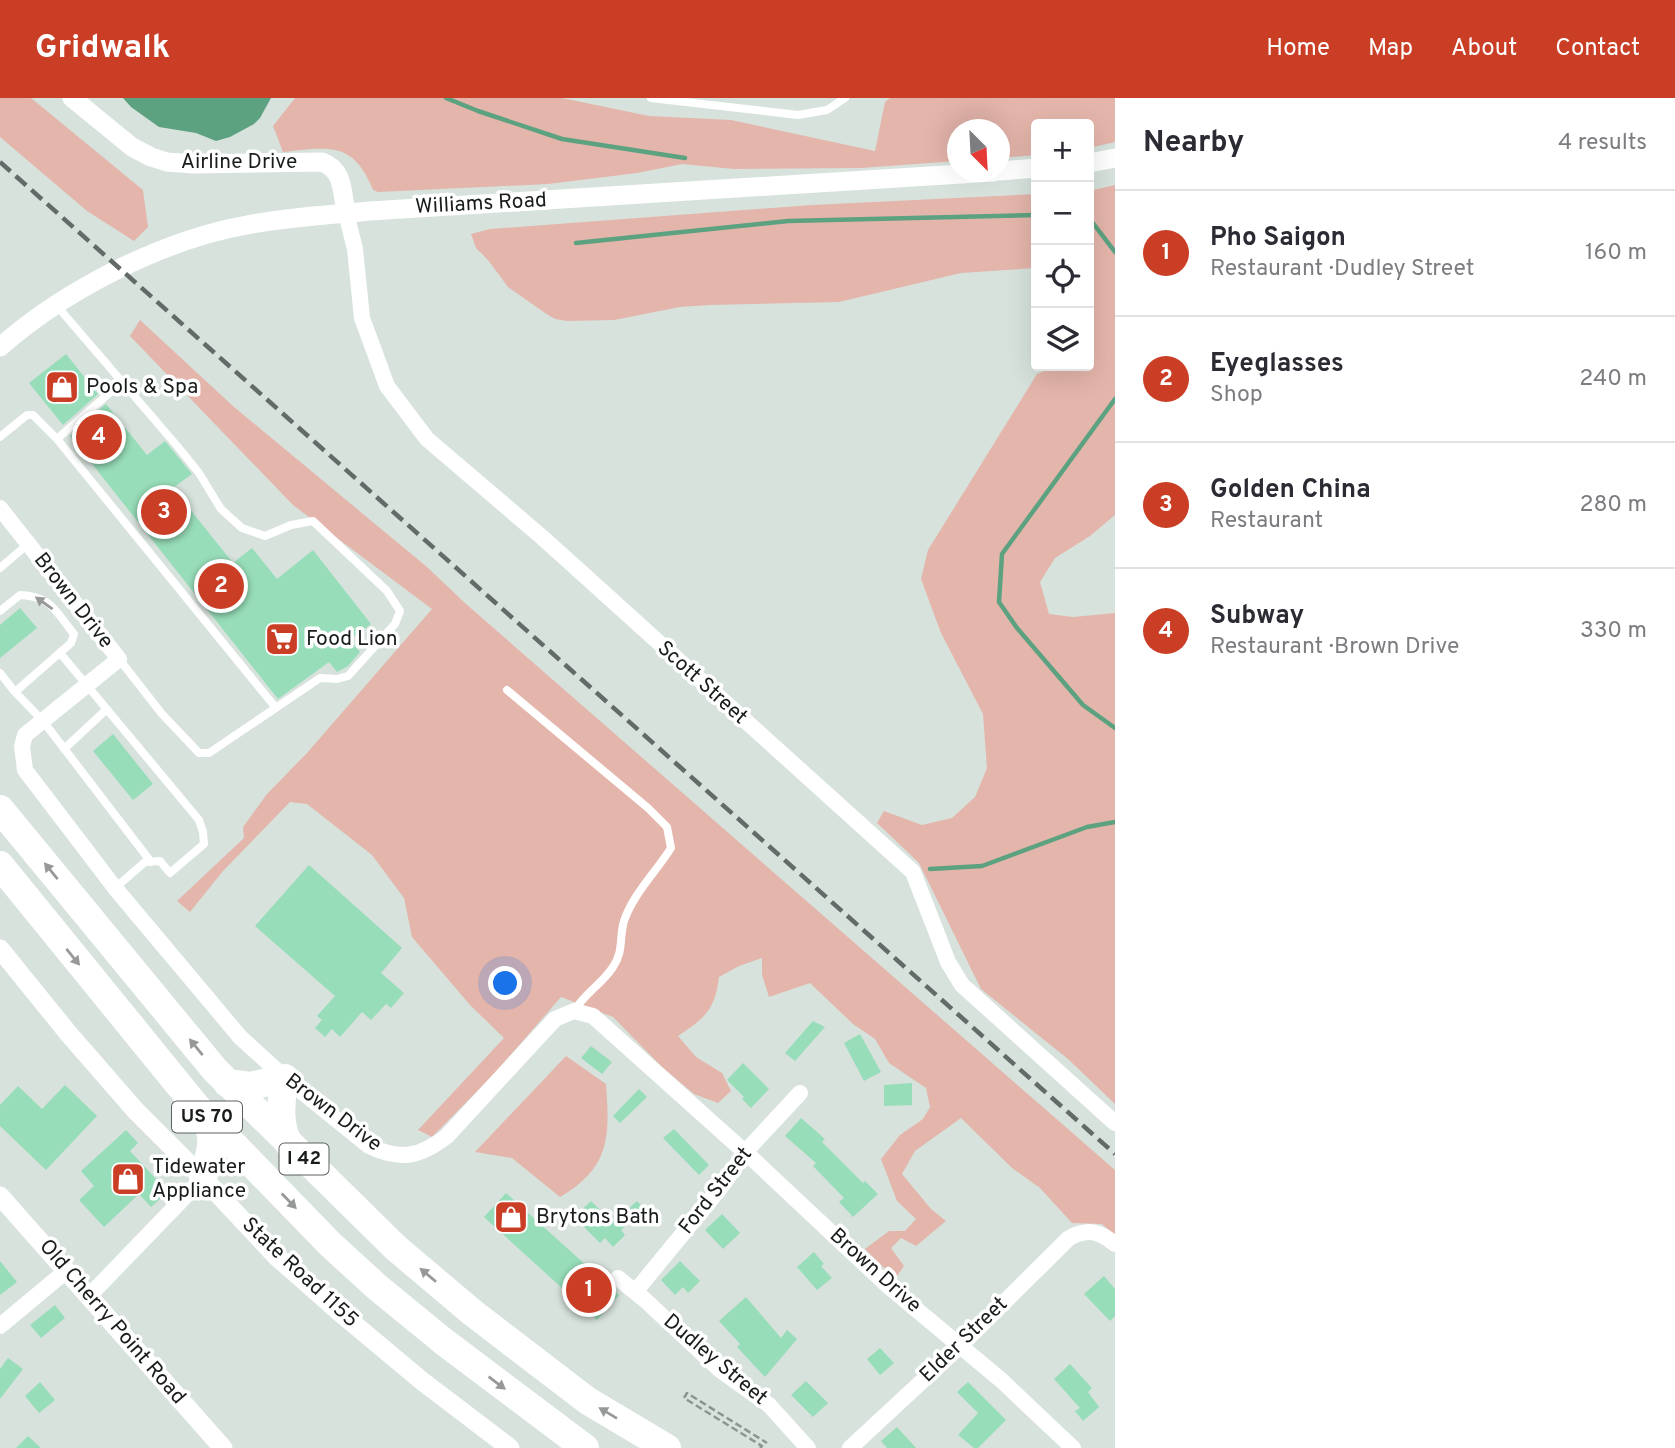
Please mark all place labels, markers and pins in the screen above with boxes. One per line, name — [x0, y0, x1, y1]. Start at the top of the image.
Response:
shop icon: Pools & Spa — [43, 368, 81, 406]
place label: Pools & Spa — [86, 374, 198, 401]
pin: 4 — [76, 411, 122, 463]
pin: 3 — [141, 486, 187, 538]
pin: 2 — [198, 560, 244, 612]
supermarket icon: Food Lion — [263, 620, 301, 658]
place label: Food Lion — [306, 626, 397, 653]
place label: Tidewater Appliance — [152, 1154, 246, 1205]
shop icon: Tidewater Appliance — [109, 1160, 147, 1198]
shop icon: Brytons Bath — [492, 1198, 530, 1236]
place label: Brytons Bath — [536, 1204, 659, 1231]
pin: 1 — [566, 1264, 612, 1316]

